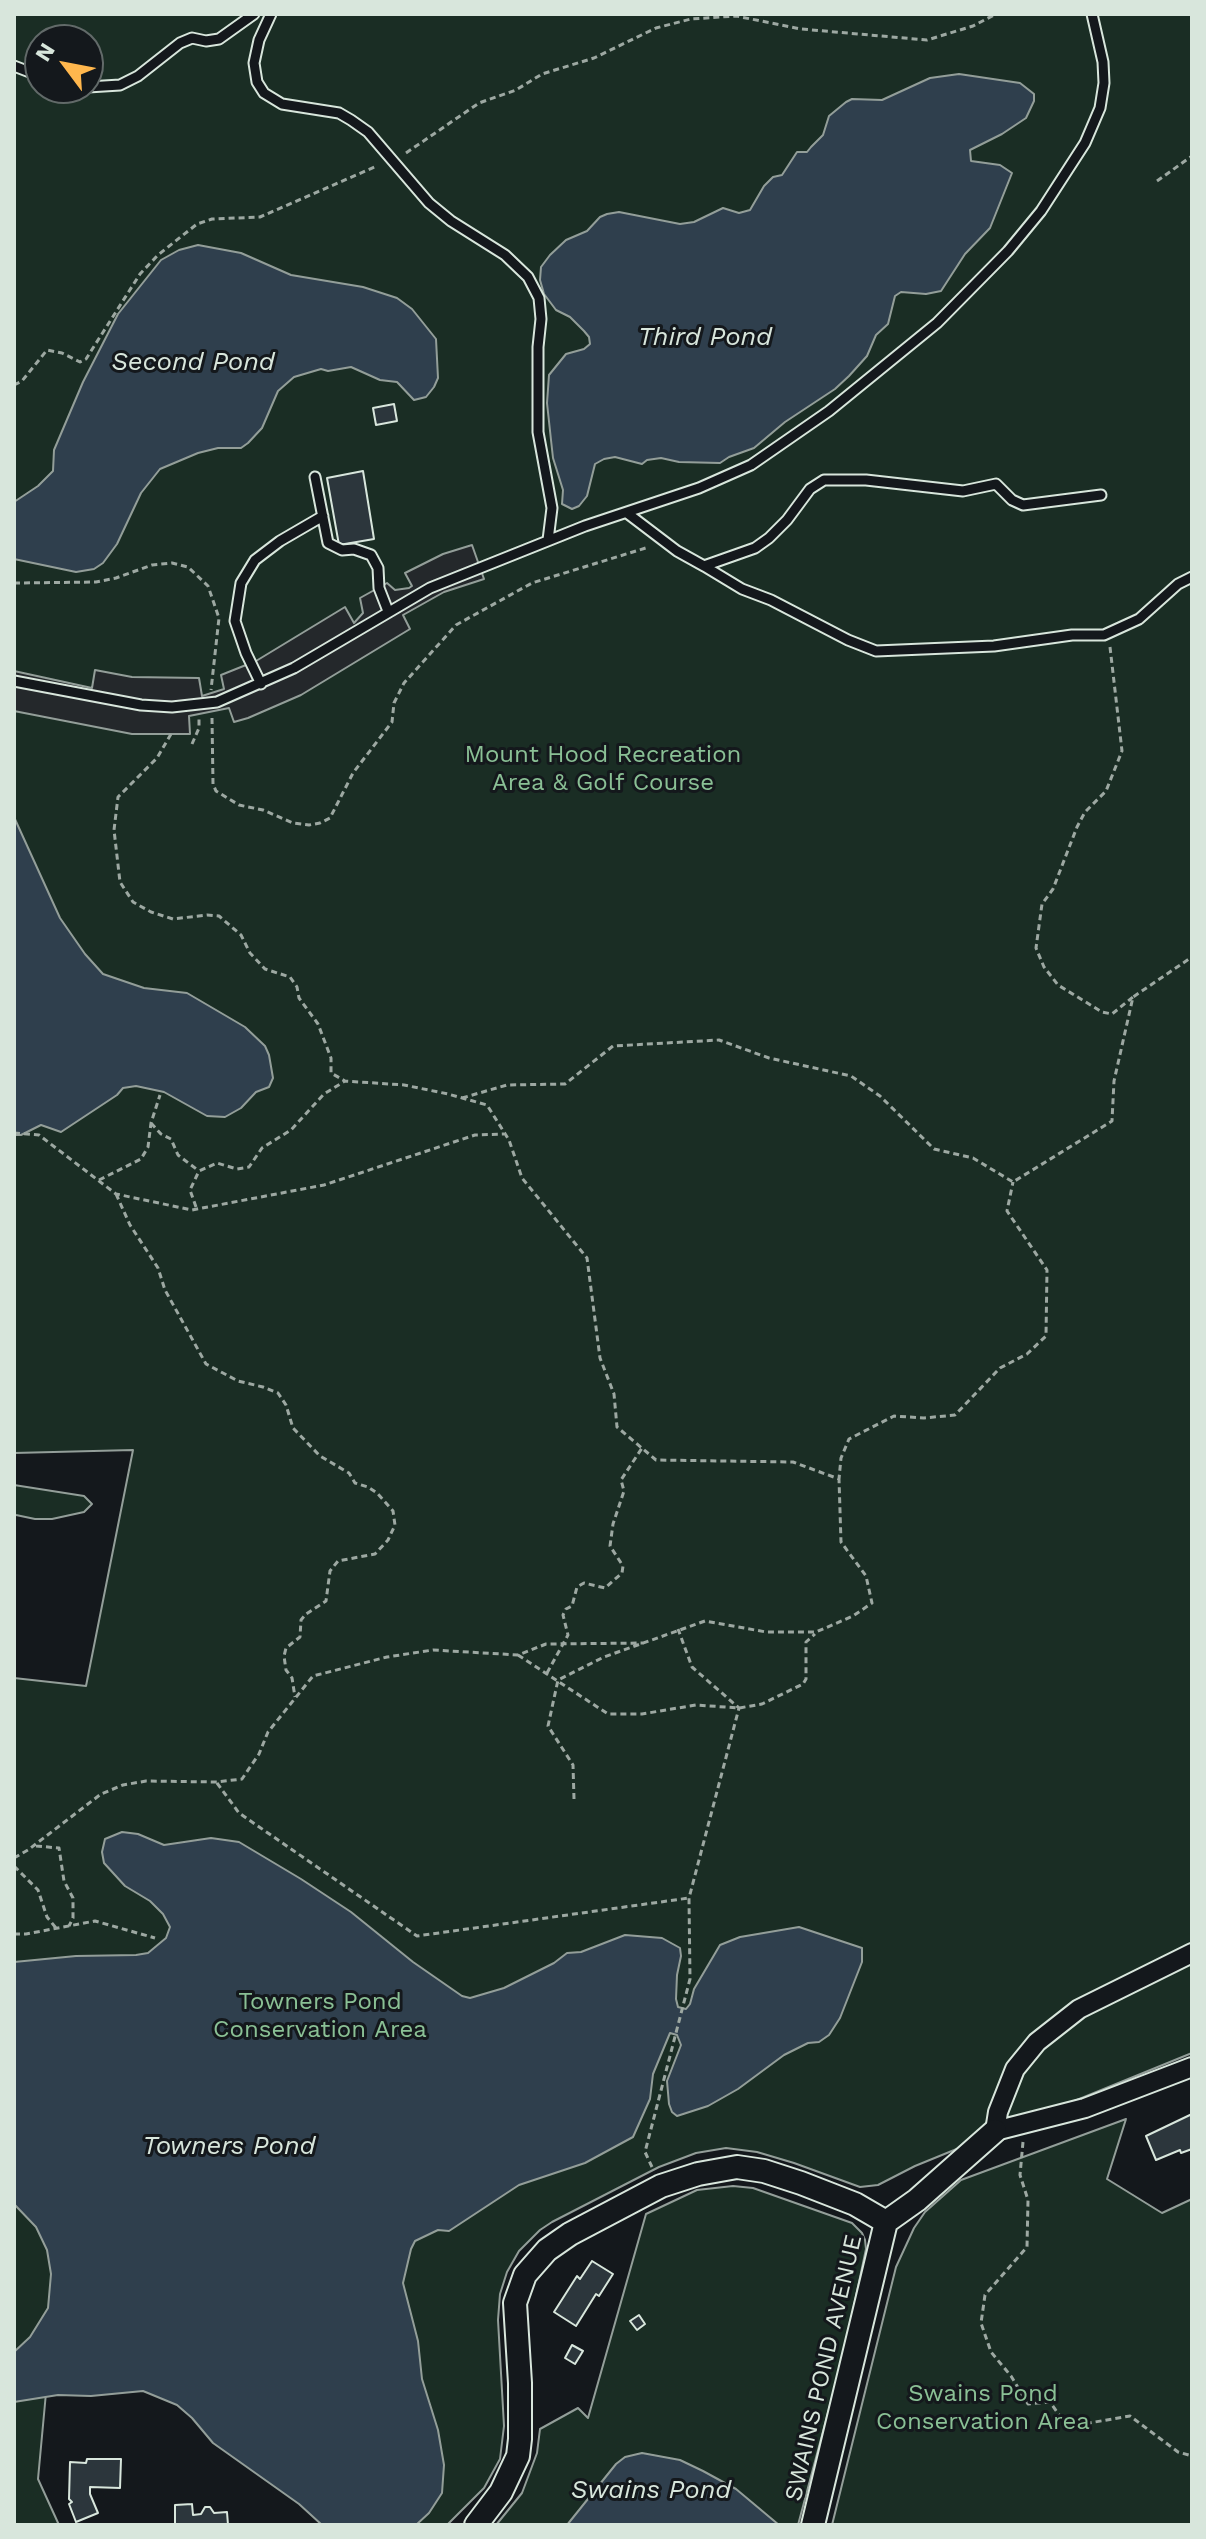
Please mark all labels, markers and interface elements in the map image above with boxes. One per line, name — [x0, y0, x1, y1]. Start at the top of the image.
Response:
north arrow — [24, 24, 104, 104]
text: N — [30, 39, 60, 66]
water label: Third Pond — [638, 321, 772, 353]
water label: Second Pond — [111, 346, 275, 378]
park label: Mount Hood Recreation Area & Golf Course — [465, 741, 741, 797]
park label: Towners Pond Conservation Area — [213, 1988, 427, 2044]
water label: Towners Pond — [143, 2130, 315, 2162]
street label: SWAINS POND AVENUE — [779, 2232, 869, 2504]
park label: Swains Pond Conservation Area — [876, 2380, 1090, 2436]
water label: Swains Pond — [571, 2474, 731, 2506]

